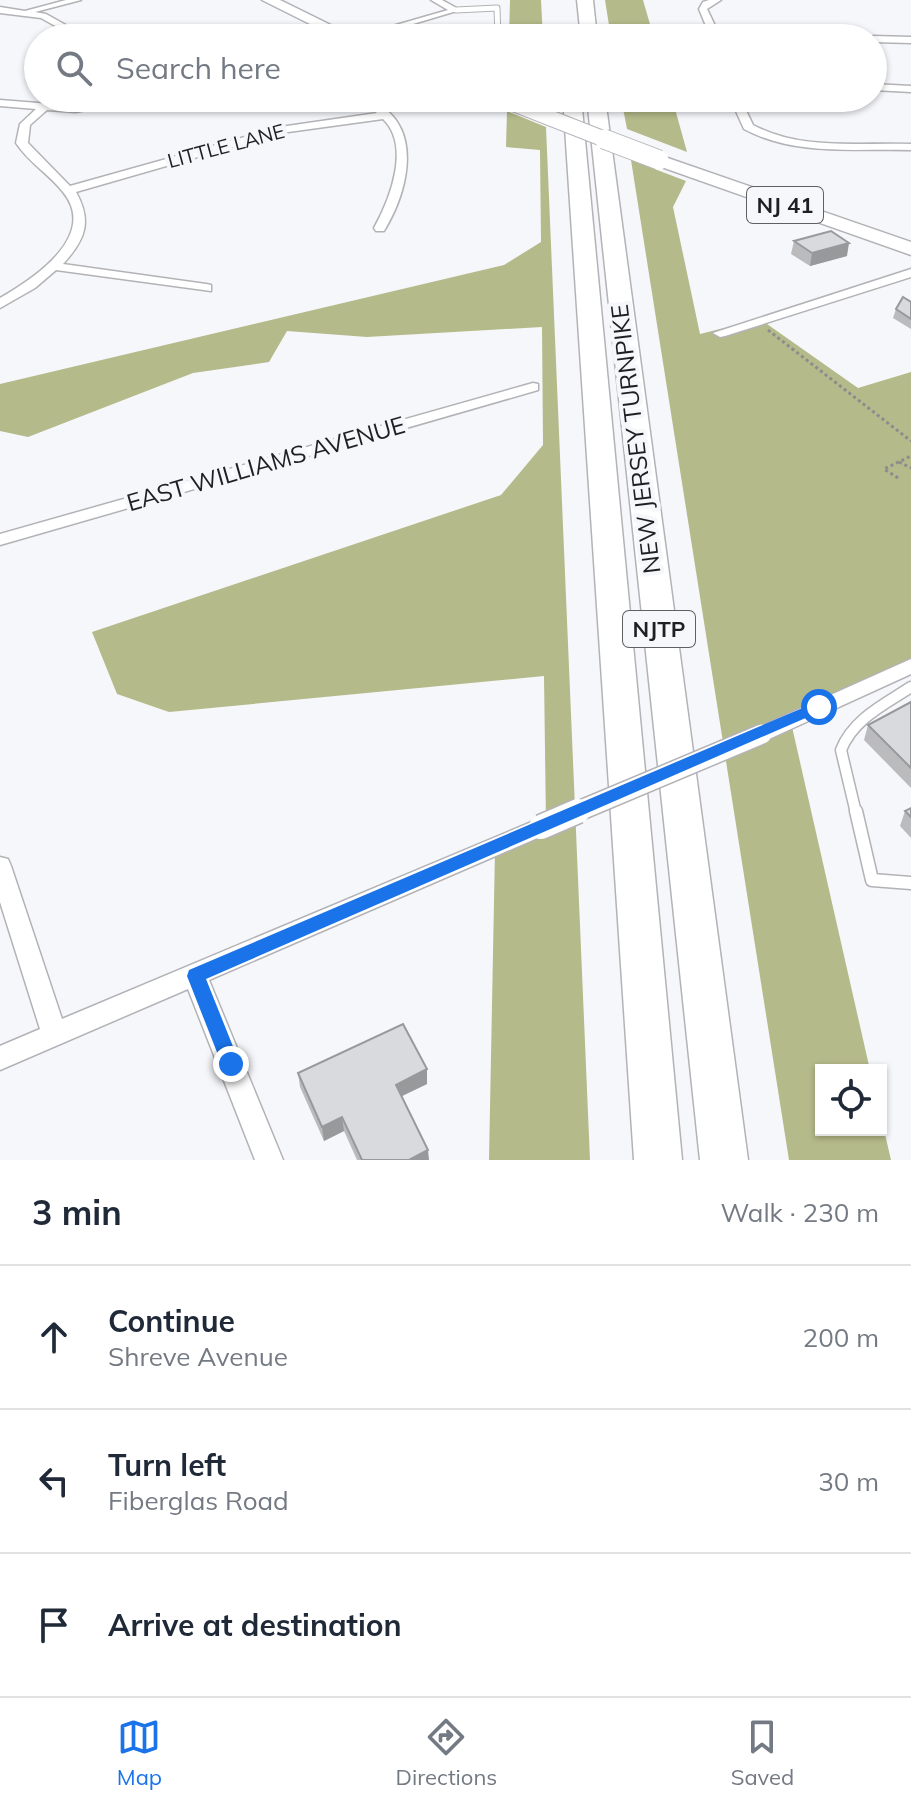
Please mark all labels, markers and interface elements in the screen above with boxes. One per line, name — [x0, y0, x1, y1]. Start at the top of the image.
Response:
search box — [24, 24, 887, 112]
icon: search — [52, 46, 96, 90]
text: Search here — [116, 49, 281, 87]
street label: LITTLE LANE — [165, 118, 287, 173]
road number: NJ 41 — [747, 187, 823, 223]
street label: NEW JERSEY TURNPIKE — [604, 303, 666, 575]
street label: EAST WILLIAMS AVENUE — [123, 409, 408, 517]
road number: NJTP — [623, 611, 695, 647]
route start — [801, 689, 837, 725]
route end — [213, 1046, 249, 1082]
map controls — [815, 1064, 887, 1136]
button: locate — [815, 1064, 887, 1136]
text: 3 min — [32, 1191, 122, 1234]
text: Walk · 230 m — [720, 1196, 879, 1229]
text: Continue — [108, 1302, 235, 1340]
icon: ahead — [32, 1315, 76, 1359]
text: 200 m — [803, 1321, 879, 1354]
text: Shreve Avenue — [108, 1340, 288, 1373]
text: Turn left — [108, 1446, 226, 1484]
icon: left — [32, 1459, 76, 1503]
text: 30 m — [818, 1465, 879, 1498]
text: Fiberglas Road — [108, 1484, 289, 1517]
icon: arrive — [32, 1603, 76, 1647]
text: Arrive at destination — [108, 1606, 402, 1644]
tab: Map — [117, 1715, 162, 1791]
tab: Directions — [396, 1715, 497, 1791]
tab: Saved — [731, 1715, 794, 1791]

